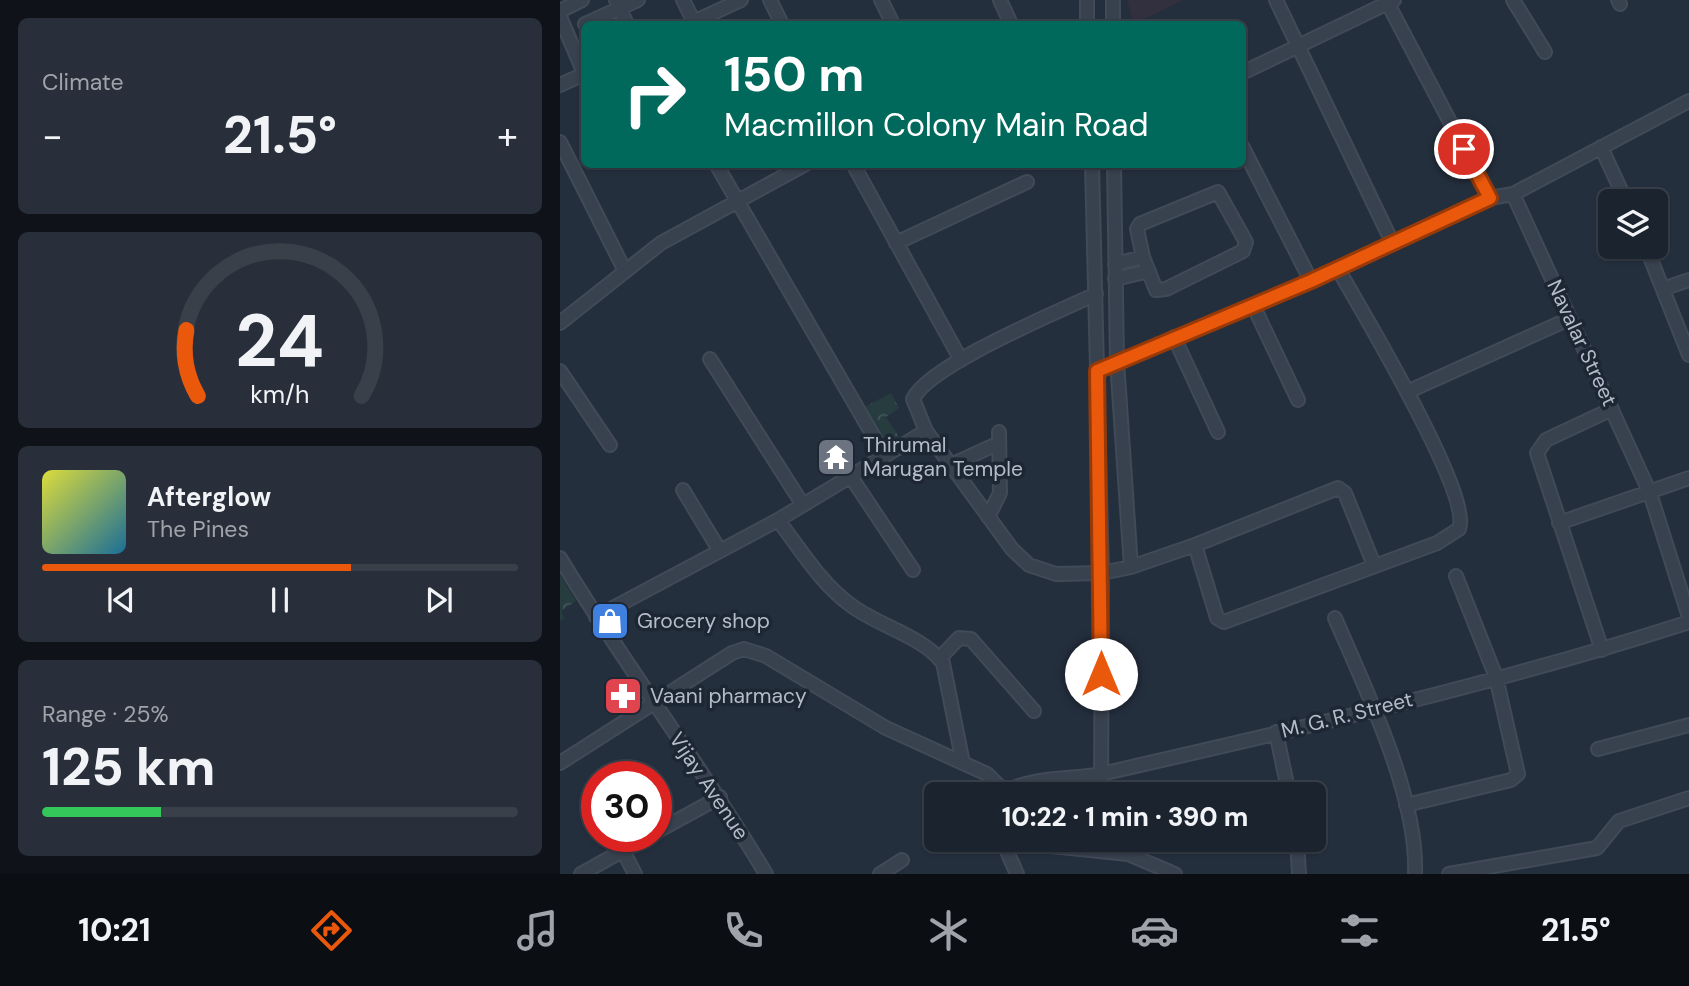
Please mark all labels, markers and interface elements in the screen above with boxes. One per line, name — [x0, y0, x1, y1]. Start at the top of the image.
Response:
text: 150 m — [724, 42, 864, 106]
icon: right — [609, 49, 700, 140]
text: Climate — [42, 67, 124, 97]
text: 21.5° — [223, 101, 337, 169]
text: Macmillon Colony Main Road — [724, 104, 1149, 146]
text: − — [42, 111, 63, 161]
text: + — [497, 111, 518, 161]
pin — [1434, 119, 1494, 179]
icon: arrive — [1445, 130, 1483, 168]
map controls — [1598, 189, 1668, 259]
button: layers — [1598, 189, 1668, 259]
street label: Navalar Street — [1540, 275, 1624, 411]
text: 24 — [236, 294, 324, 389]
text: km/h — [250, 378, 310, 411]
place label: Thirumal Marugan Temple — [863, 431, 1023, 483]
temple icon: Thirumal Marugan Temple — [815, 436, 857, 478]
text: Afterglow — [147, 480, 271, 514]
text: The Pines — [147, 514, 249, 544]
icon: previous — [102, 581, 140, 619]
icon: pause — [261, 581, 299, 619]
icon: next — [420, 581, 458, 619]
shop icon: Grocery shop — [589, 600, 631, 642]
place label: Grocery shop — [637, 607, 770, 635]
position arrow — [1064, 637, 1138, 711]
pharmacy icon: Vaani pharmacy — [602, 675, 644, 717]
place label: Vaani pharmacy — [650, 682, 807, 710]
street label: M. G. R. Street — [1278, 685, 1416, 745]
text: Range · 25% — [42, 699, 169, 729]
street label: Vijay Avenue — [663, 727, 755, 845]
text: 125 km — [42, 733, 215, 801]
speed limit sign: 30 — [581, 761, 672, 852]
text: 10:22 · 1 min · 390 m — [1002, 800, 1248, 834]
icon: directions — [307, 906, 356, 955]
icon: music — [513, 906, 562, 955]
icon: phone — [719, 906, 768, 955]
icon: climate — [924, 906, 973, 955]
icon: car — [1130, 906, 1179, 955]
icon: filters — [1335, 906, 1384, 955]
text: 10:21 — [78, 909, 151, 951]
text: 21.5° — [1541, 909, 1611, 951]

